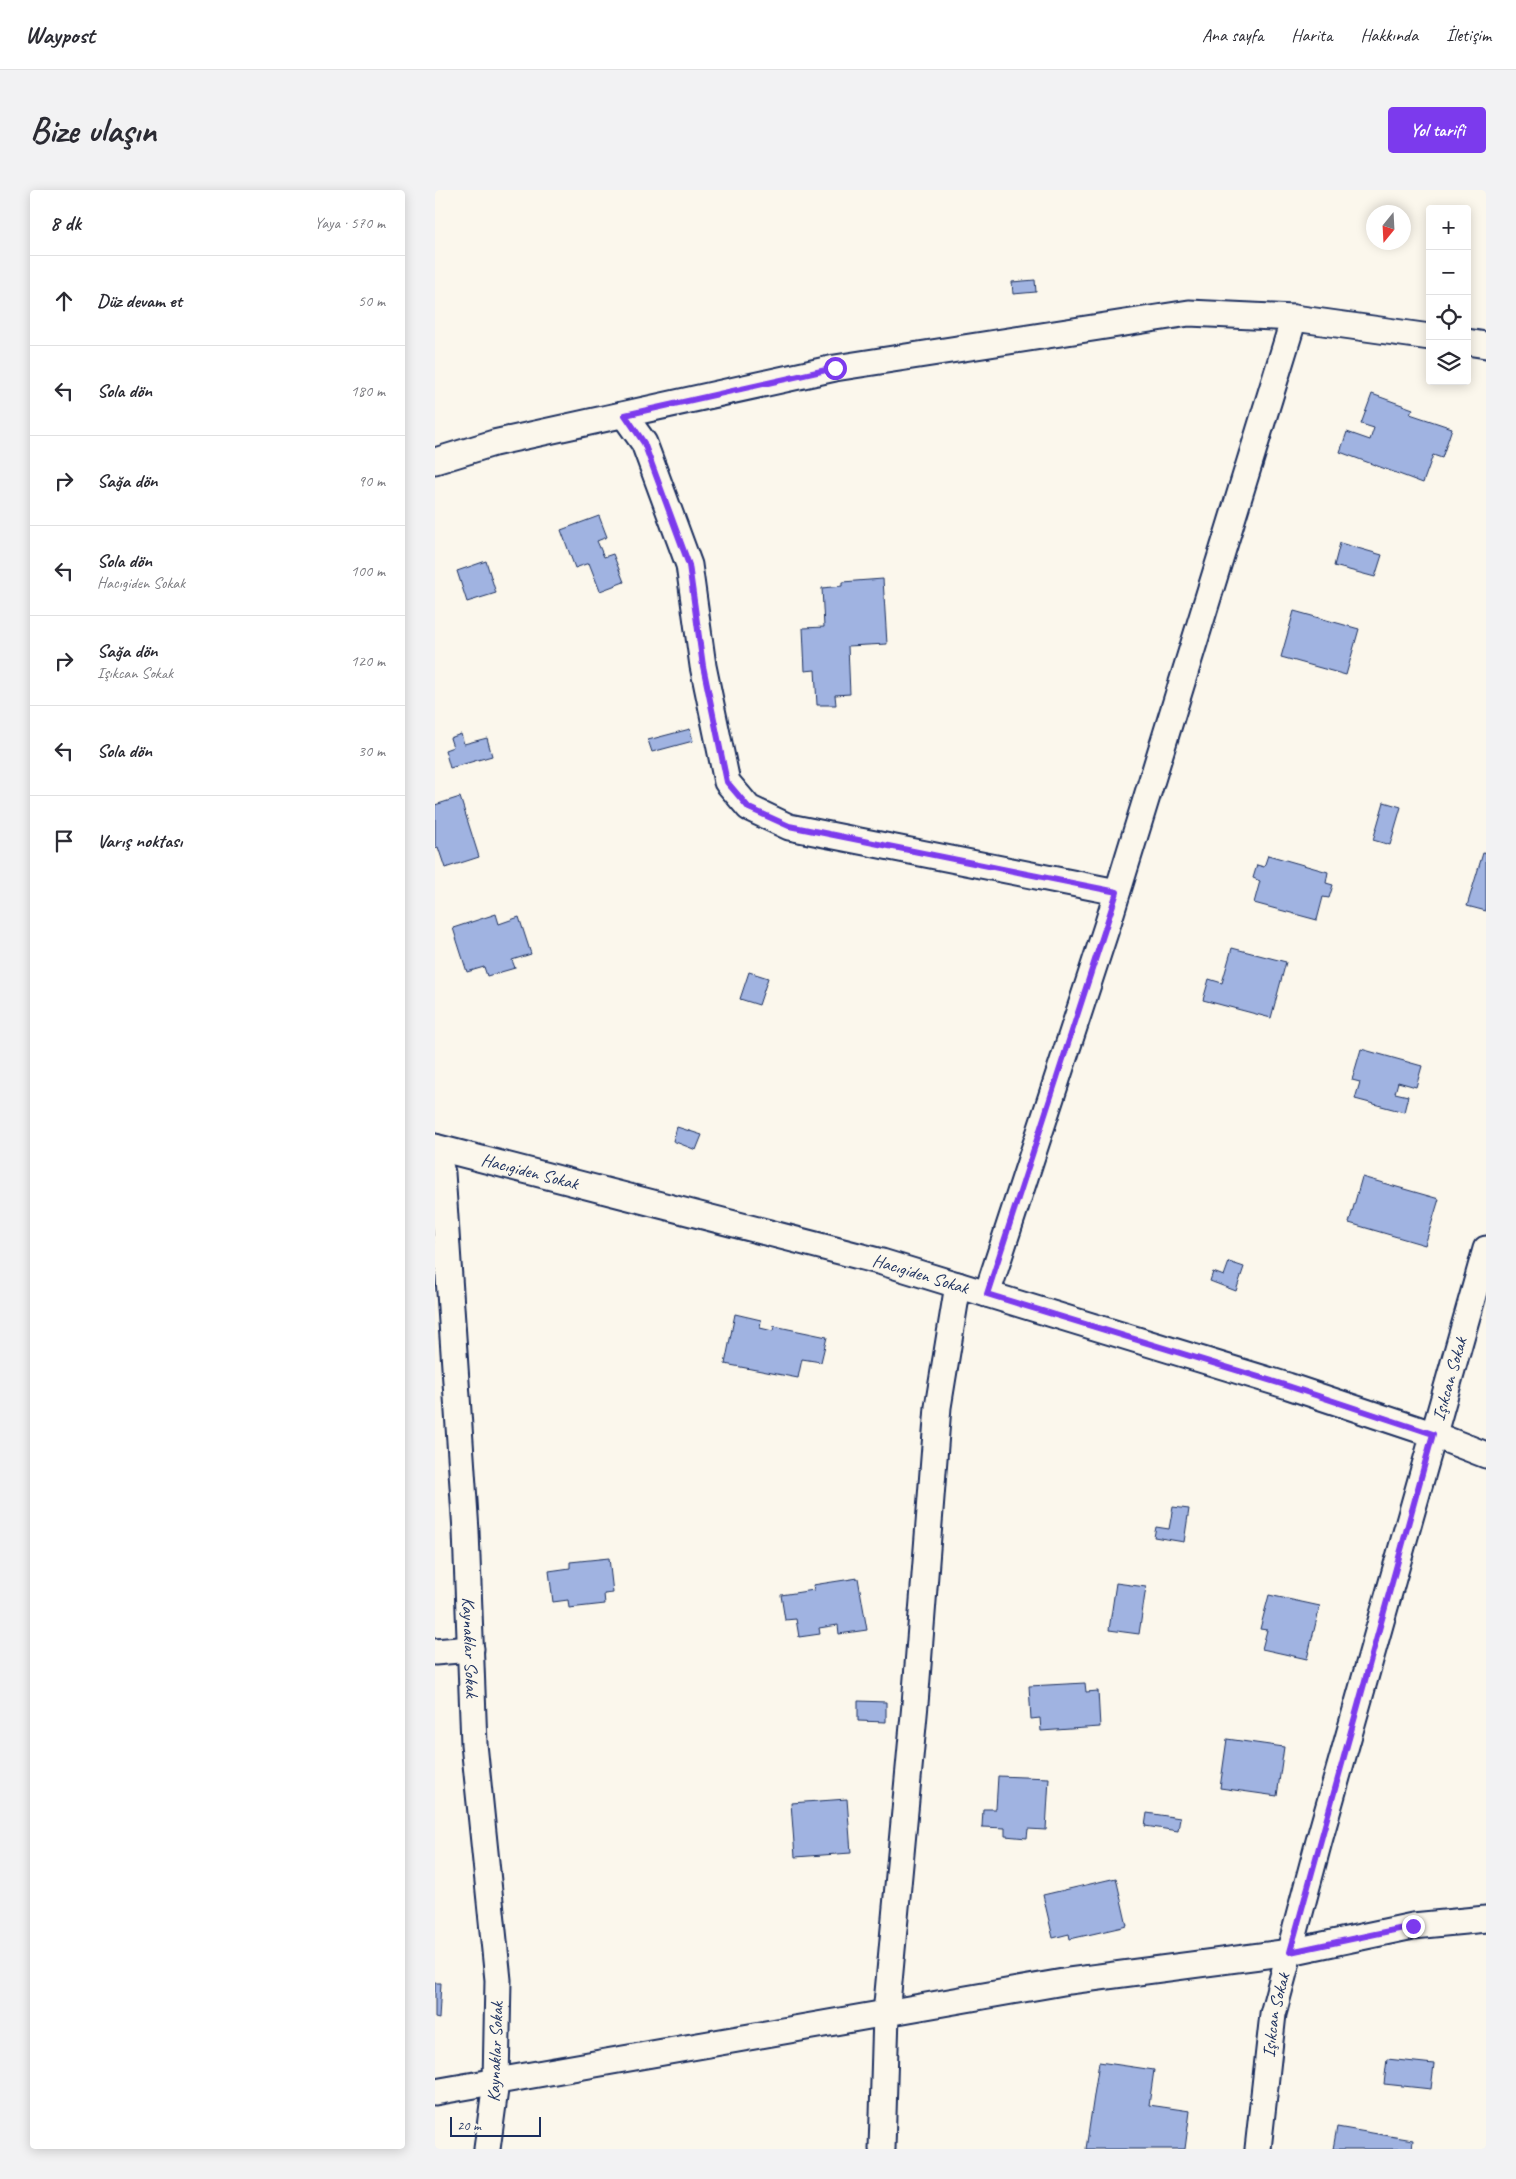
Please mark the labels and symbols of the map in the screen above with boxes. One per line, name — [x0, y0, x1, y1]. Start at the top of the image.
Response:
north arrow — [1366, 205, 1411, 250]
route start — [824, 357, 847, 380]
street label: Hacıgiden Sokak — [479, 1148, 582, 1195]
street label: Hacıgiden Sokak — [870, 1249, 973, 1299]
street label: Işıkcan Sokak — [1427, 1333, 1472, 1423]
street label: Kaynaklar Sokak — [457, 1597, 483, 1699]
route end — [1402, 1915, 1425, 1938]
street label: Işıkcan Sokak — [1257, 1969, 1295, 2059]
street label: Kaynaklar Sokak — [482, 2000, 508, 2103]
scale bar — [450, 2114, 541, 2137]

